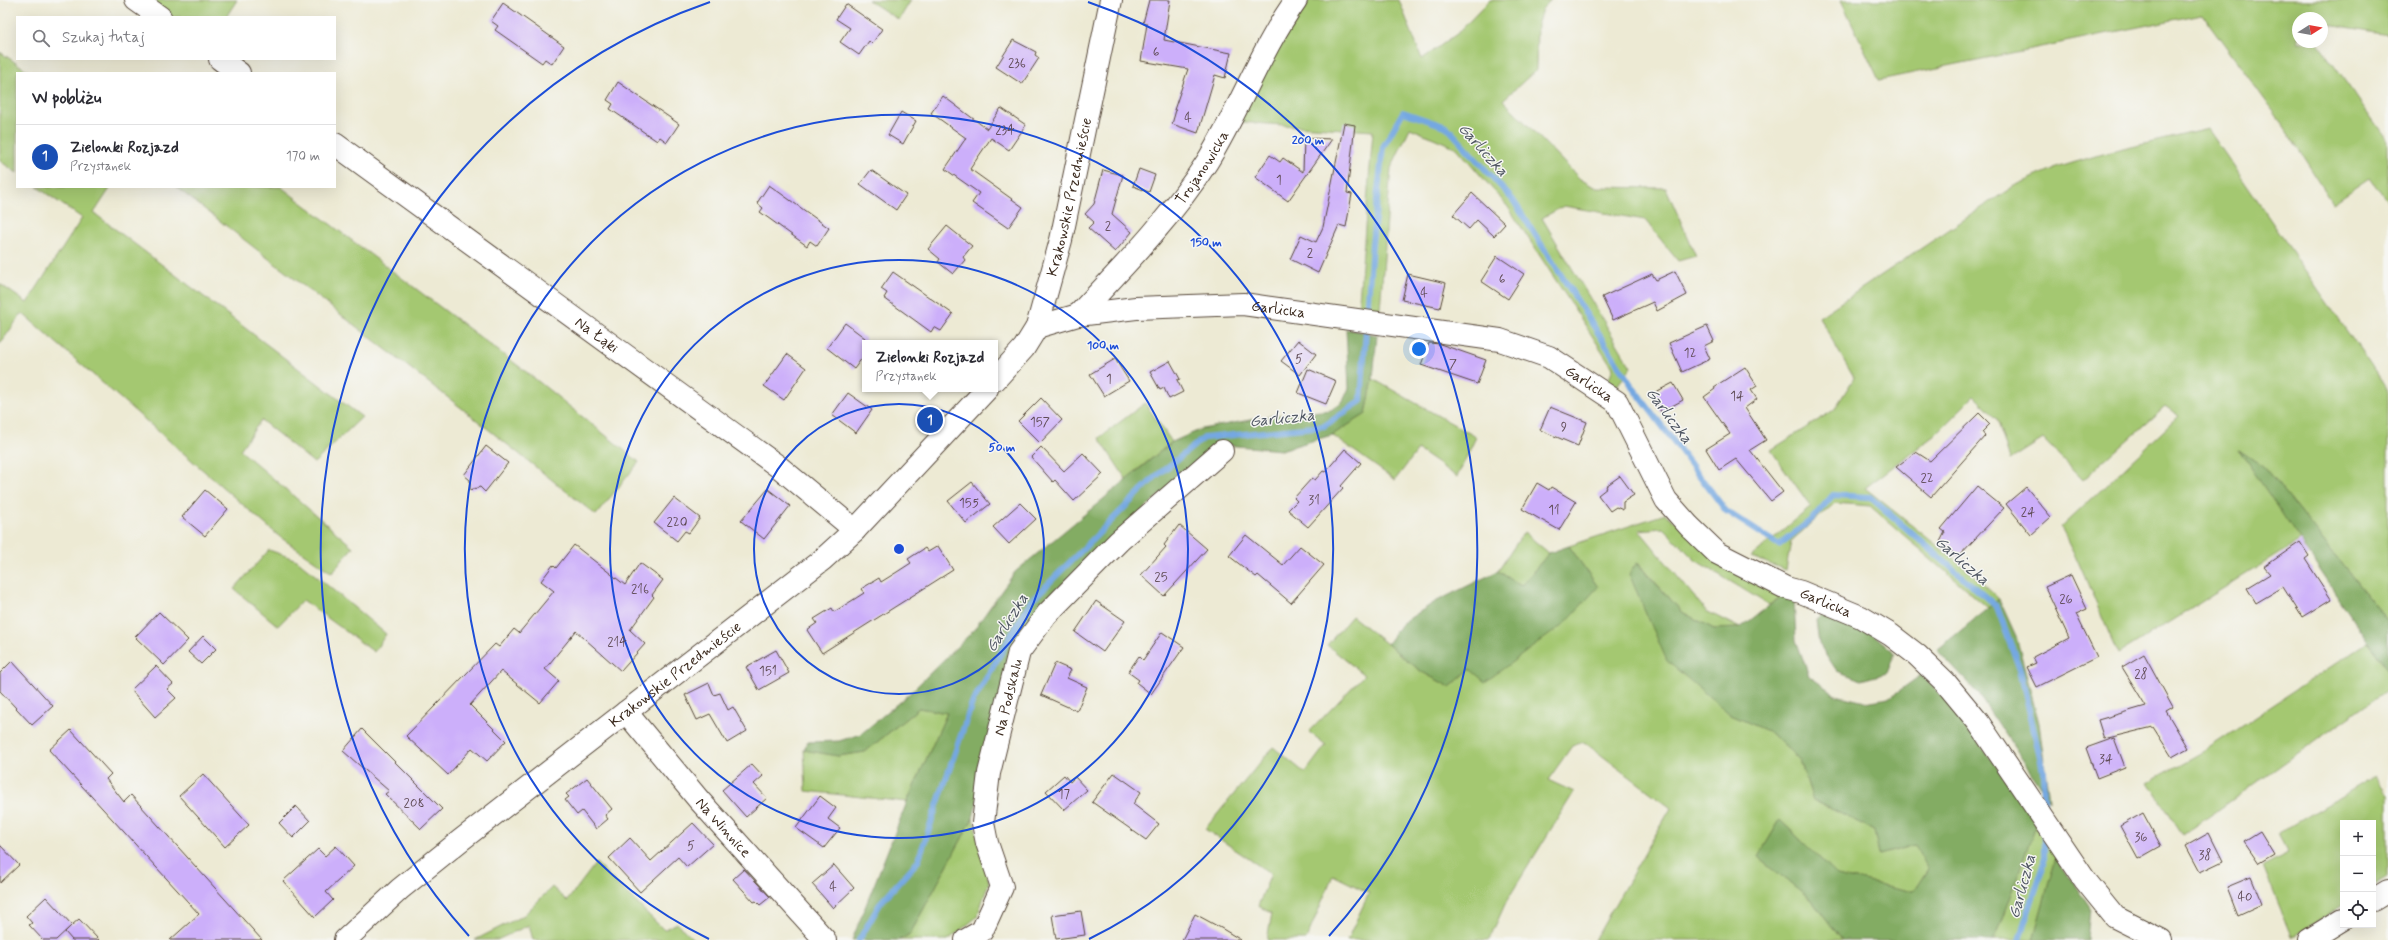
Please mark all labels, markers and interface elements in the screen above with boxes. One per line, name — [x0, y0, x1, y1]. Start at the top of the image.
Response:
north arrow — [2292, 12, 2328, 48]
search box — [16, 16, 336, 60]
icon: search — [30, 27, 52, 49]
text: Szukaj tutaj — [62, 28, 145, 48]
house number: 6 — [1153, 44, 1160, 61]
house number: 236 — [1008, 55, 1026, 72]
text: W pobliżu — [32, 87, 101, 109]
house number: 4 — [1184, 110, 1192, 127]
street label: Krakowskie Przedmieście — [1042, 116, 1097, 279]
water label: Garliczka — [1453, 119, 1513, 181]
house number: 234 — [995, 122, 1015, 139]
street label: Trojanowicka — [1171, 127, 1234, 209]
text: 200 m — [1292, 133, 1325, 149]
text: Zielonki Rozjazd — [70, 138, 179, 158]
text: 1 — [42, 148, 48, 165]
text: 170 m — [286, 148, 320, 165]
text: Przystanek — [70, 158, 131, 175]
house number: 1 — [1276, 172, 1282, 189]
house number: 2 — [1105, 218, 1112, 235]
text: 150 m — [1190, 235, 1222, 251]
house number: 2 — [1307, 245, 1314, 262]
house number: 6 — [1499, 271, 1506, 288]
house number: 4 — [1420, 285, 1428, 302]
street label: Garlicka — [1250, 296, 1307, 324]
street label: Na Łąki — [570, 313, 622, 358]
text: 100 m — [1087, 338, 1120, 354]
your location — [1409, 339, 1429, 359]
popup — [862, 340, 998, 392]
house number: 12 — [1684, 345, 1696, 362]
text: Zielonki Rozjazd — [876, 348, 984, 368]
house number: 5 — [1295, 351, 1303, 368]
house number: 7 — [1449, 356, 1457, 373]
street label: Garlicka — [1561, 361, 1617, 408]
text: Przystanek — [876, 368, 937, 385]
house number: 1 — [1106, 371, 1112, 388]
water label: Garliczka — [1641, 383, 1697, 448]
house number: 14 — [1730, 388, 1744, 405]
pin: 1 — [917, 405, 943, 435]
water label: Garliczka — [1249, 405, 1316, 432]
house number: 157 — [1030, 414, 1050, 431]
house number: 9 — [1561, 419, 1567, 436]
text: 50 m — [989, 440, 1016, 456]
house number: 22 — [1920, 470, 1934, 487]
house number: 31 — [1308, 492, 1320, 509]
house number: 155 — [959, 495, 979, 512]
house number: 11 — [1548, 502, 1560, 519]
house number: 24 — [2021, 504, 2035, 521]
house number: 220 — [666, 514, 688, 531]
water label: Garliczka — [1930, 532, 1994, 591]
centre of rings — [892, 542, 906, 556]
house number: 25 — [1154, 569, 1168, 586]
house number: 216 — [631, 581, 649, 598]
street label: Garlicka — [1796, 584, 1855, 623]
water label: Garliczka — [981, 589, 1034, 656]
house number: 26 — [2059, 591, 2073, 608]
street label: Krakowskie Przedmieście — [605, 617, 746, 732]
house number: 214 — [607, 634, 627, 651]
street label: Na Podskalu — [990, 657, 1028, 738]
house number: 151 — [759, 663, 777, 680]
house number: 28 — [2134, 666, 2148, 683]
house number: 34 — [2099, 751, 2113, 768]
house number: 17 — [1058, 786, 1071, 803]
street label: Na Winnice — [690, 794, 755, 862]
house number: 208 — [404, 795, 424, 812]
map controls — [2340, 820, 2376, 928]
button: + — [2340, 820, 2376, 856]
house number: 36 — [2134, 829, 2148, 846]
house number: 5 — [687, 838, 695, 855]
house number: 38 — [2198, 847, 2212, 864]
water label: Garliczka — [2004, 852, 2041, 921]
button: − — [2340, 856, 2376, 892]
house number: 4 — [829, 879, 837, 896]
house number: 40 — [2237, 889, 2253, 906]
button: locate — [2340, 892, 2376, 928]

